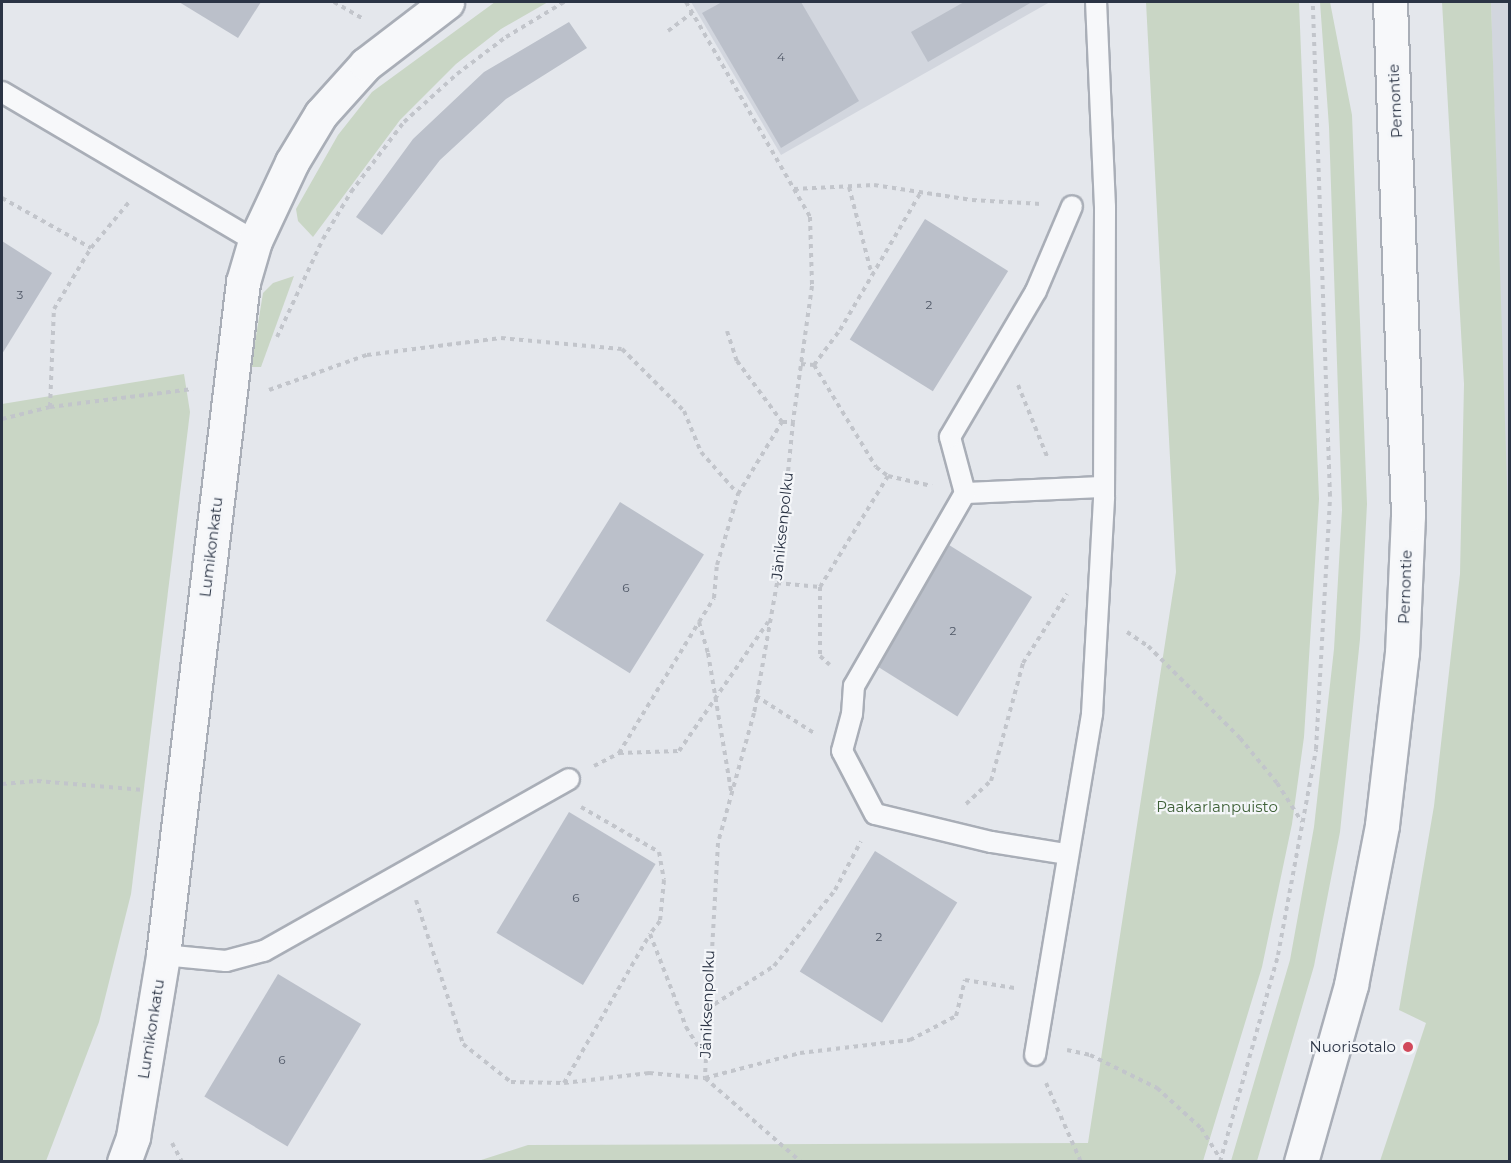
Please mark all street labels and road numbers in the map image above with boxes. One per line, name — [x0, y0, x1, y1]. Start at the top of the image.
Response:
street label: Pernontie — [1384, 63, 1406, 139]
street label: Jäniksenpolku — [767, 471, 797, 581]
street label: Lumikonkatu — [196, 496, 226, 598]
street label: Pernontie — [1395, 550, 1415, 624]
street label: Jäniksenpolku — [696, 950, 718, 1058]
street label: Lumikonkatu — [134, 978, 168, 1080]

